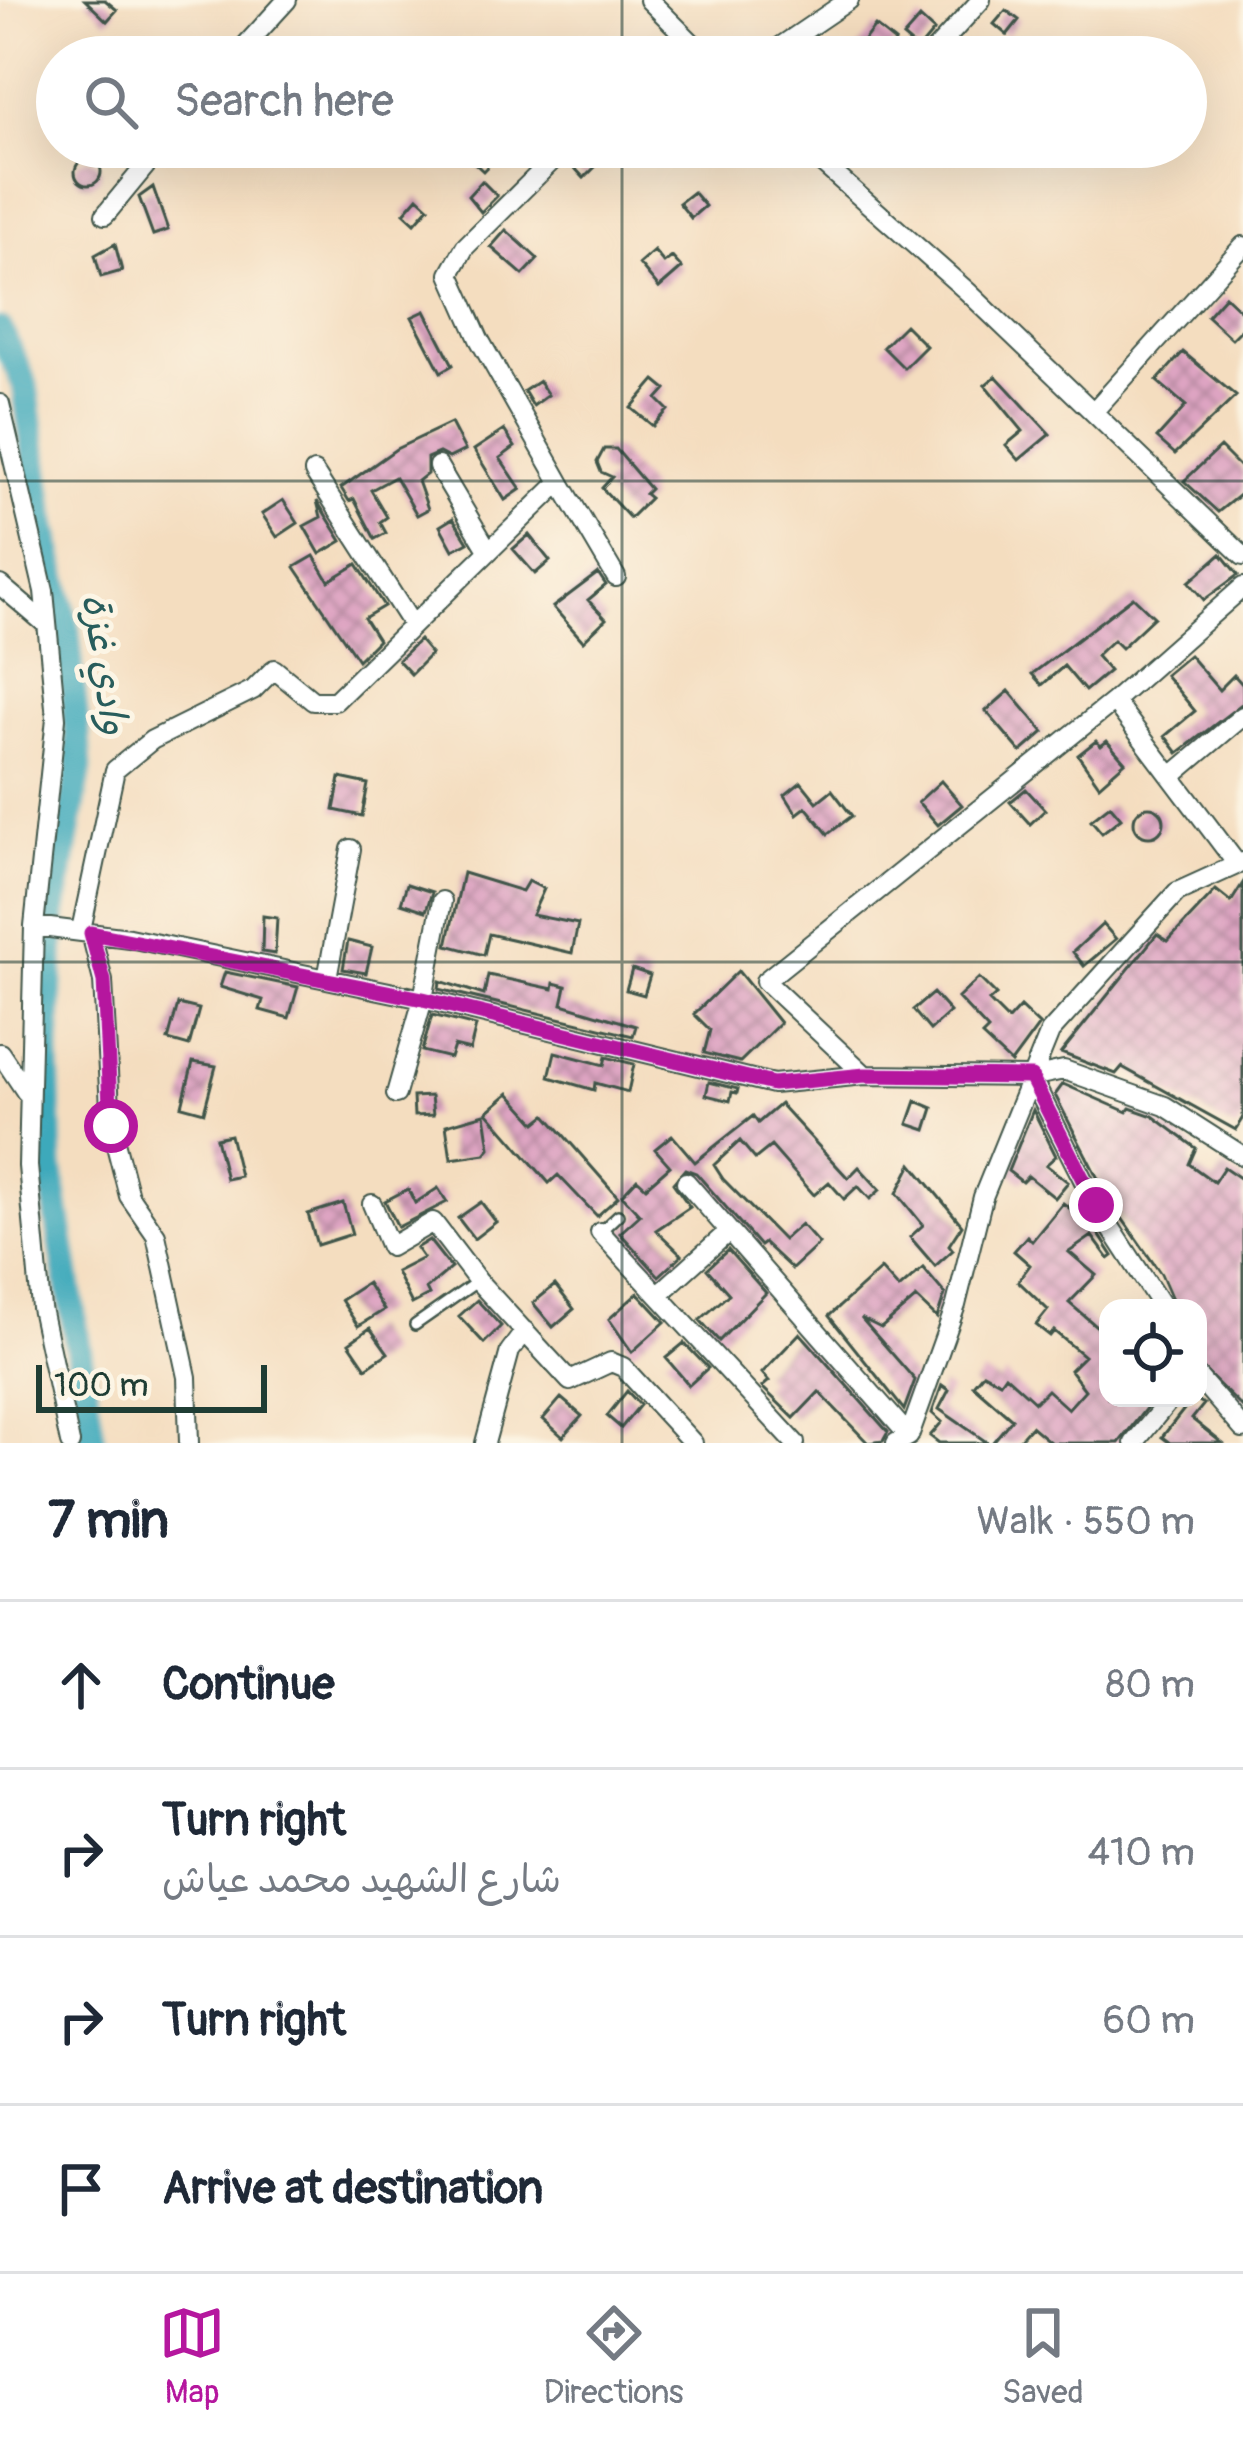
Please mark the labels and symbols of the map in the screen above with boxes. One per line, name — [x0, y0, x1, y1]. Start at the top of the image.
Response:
water label: وادي غزة — [68, 591, 139, 738]
route start — [84, 1099, 138, 1153]
route end — [1069, 1178, 1123, 1232]
scale bar — [36, 1359, 267, 1412]

